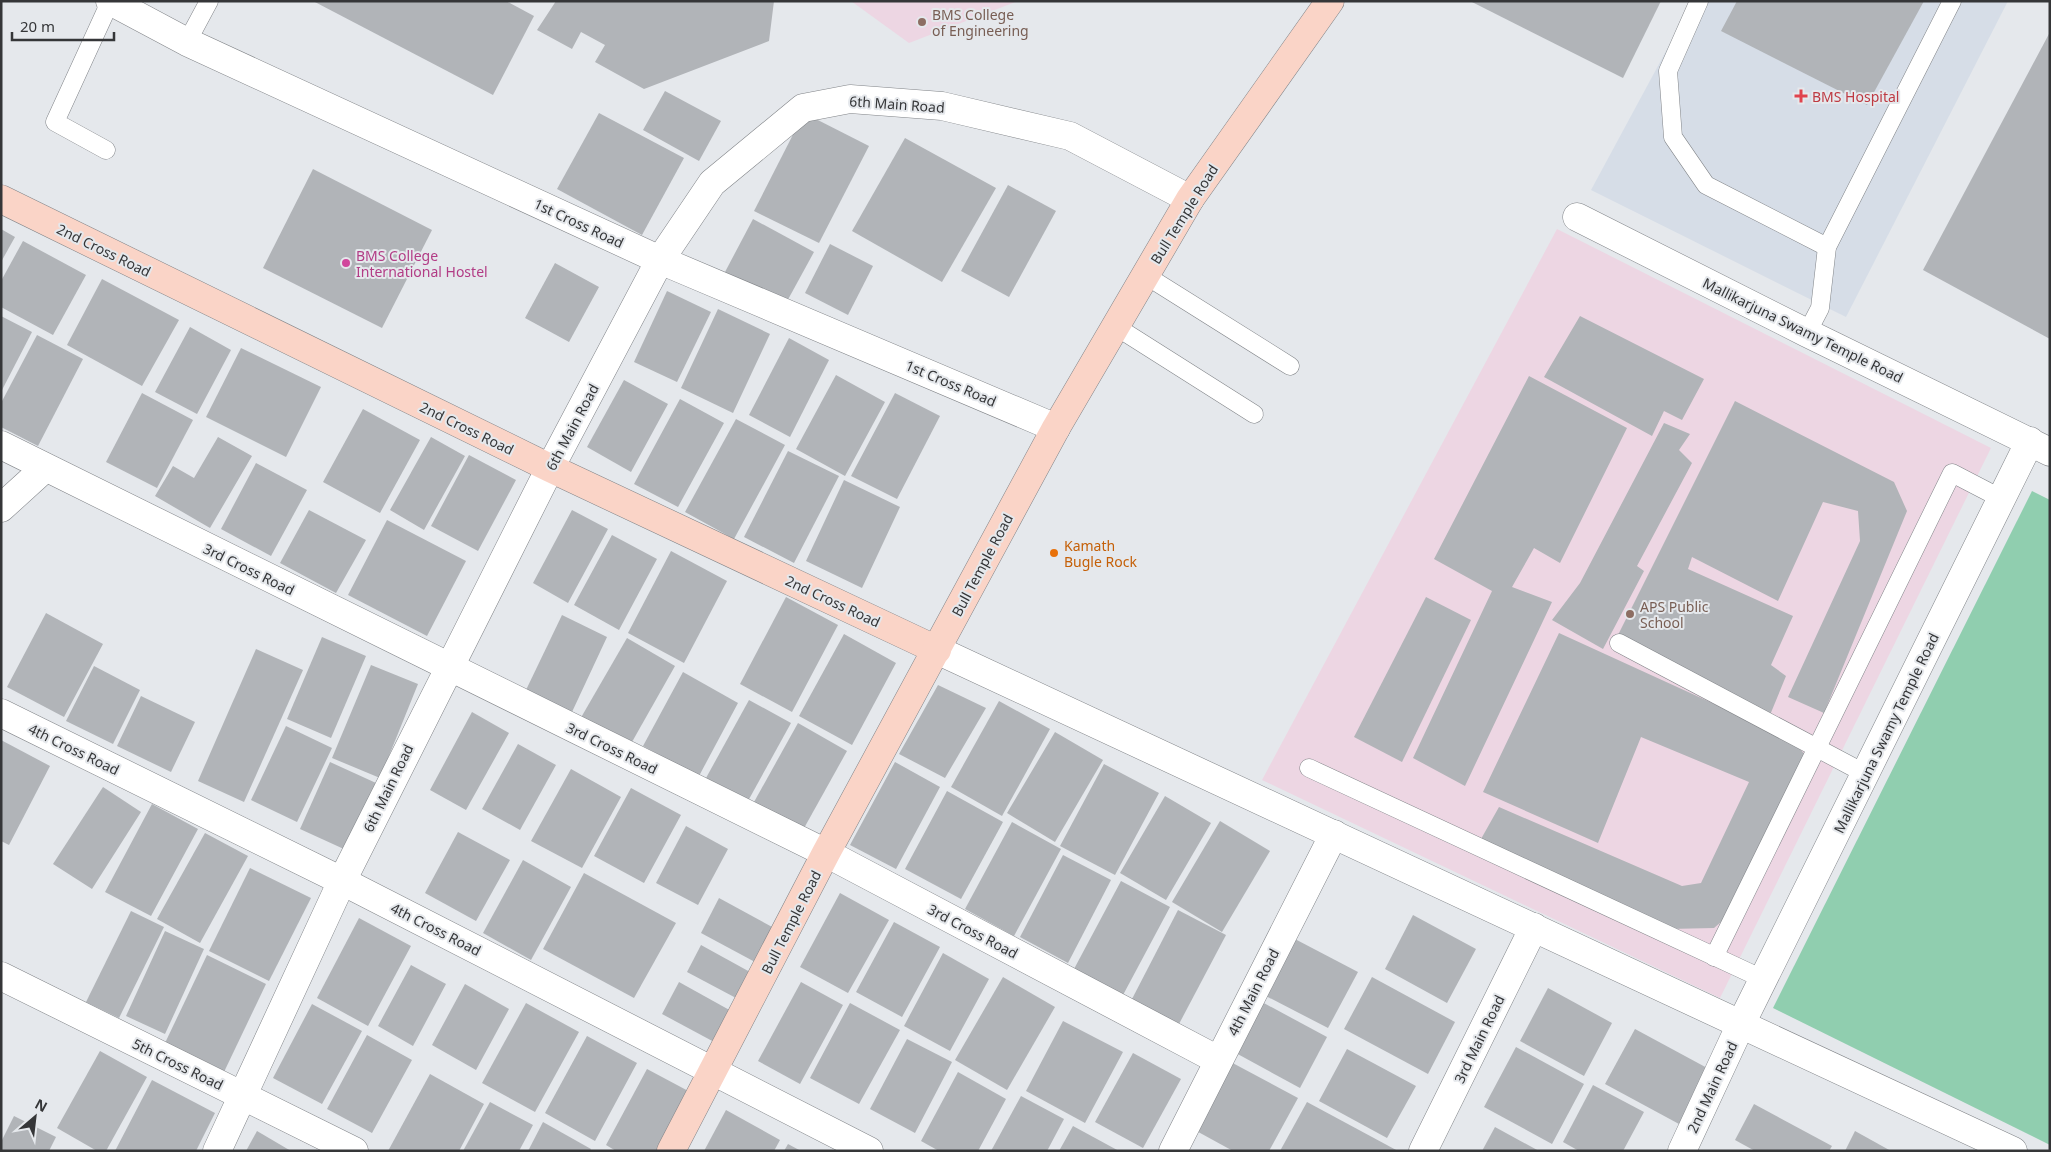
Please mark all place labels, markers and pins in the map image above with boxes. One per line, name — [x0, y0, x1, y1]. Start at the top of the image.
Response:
place label: BMS College of Engineering — [932, 5, 1029, 40]
marker: BMS College of Engineering — [916, 16, 928, 28]
place label: BMS Hospital — [1812, 87, 1899, 106]
marker: BMS Hospital — [1794, 89, 1808, 103]
place label: BMS College International Hostel — [356, 246, 488, 281]
marker: BMS College International Hostel — [340, 257, 352, 269]
place label: Kamath Bugle Rock — [1064, 536, 1137, 571]
marker: Kamath Bugle Rock — [1048, 547, 1060, 559]
place label: APS Public School — [1640, 597, 1709, 632]
marker: APS Public School — [1624, 608, 1636, 620]

